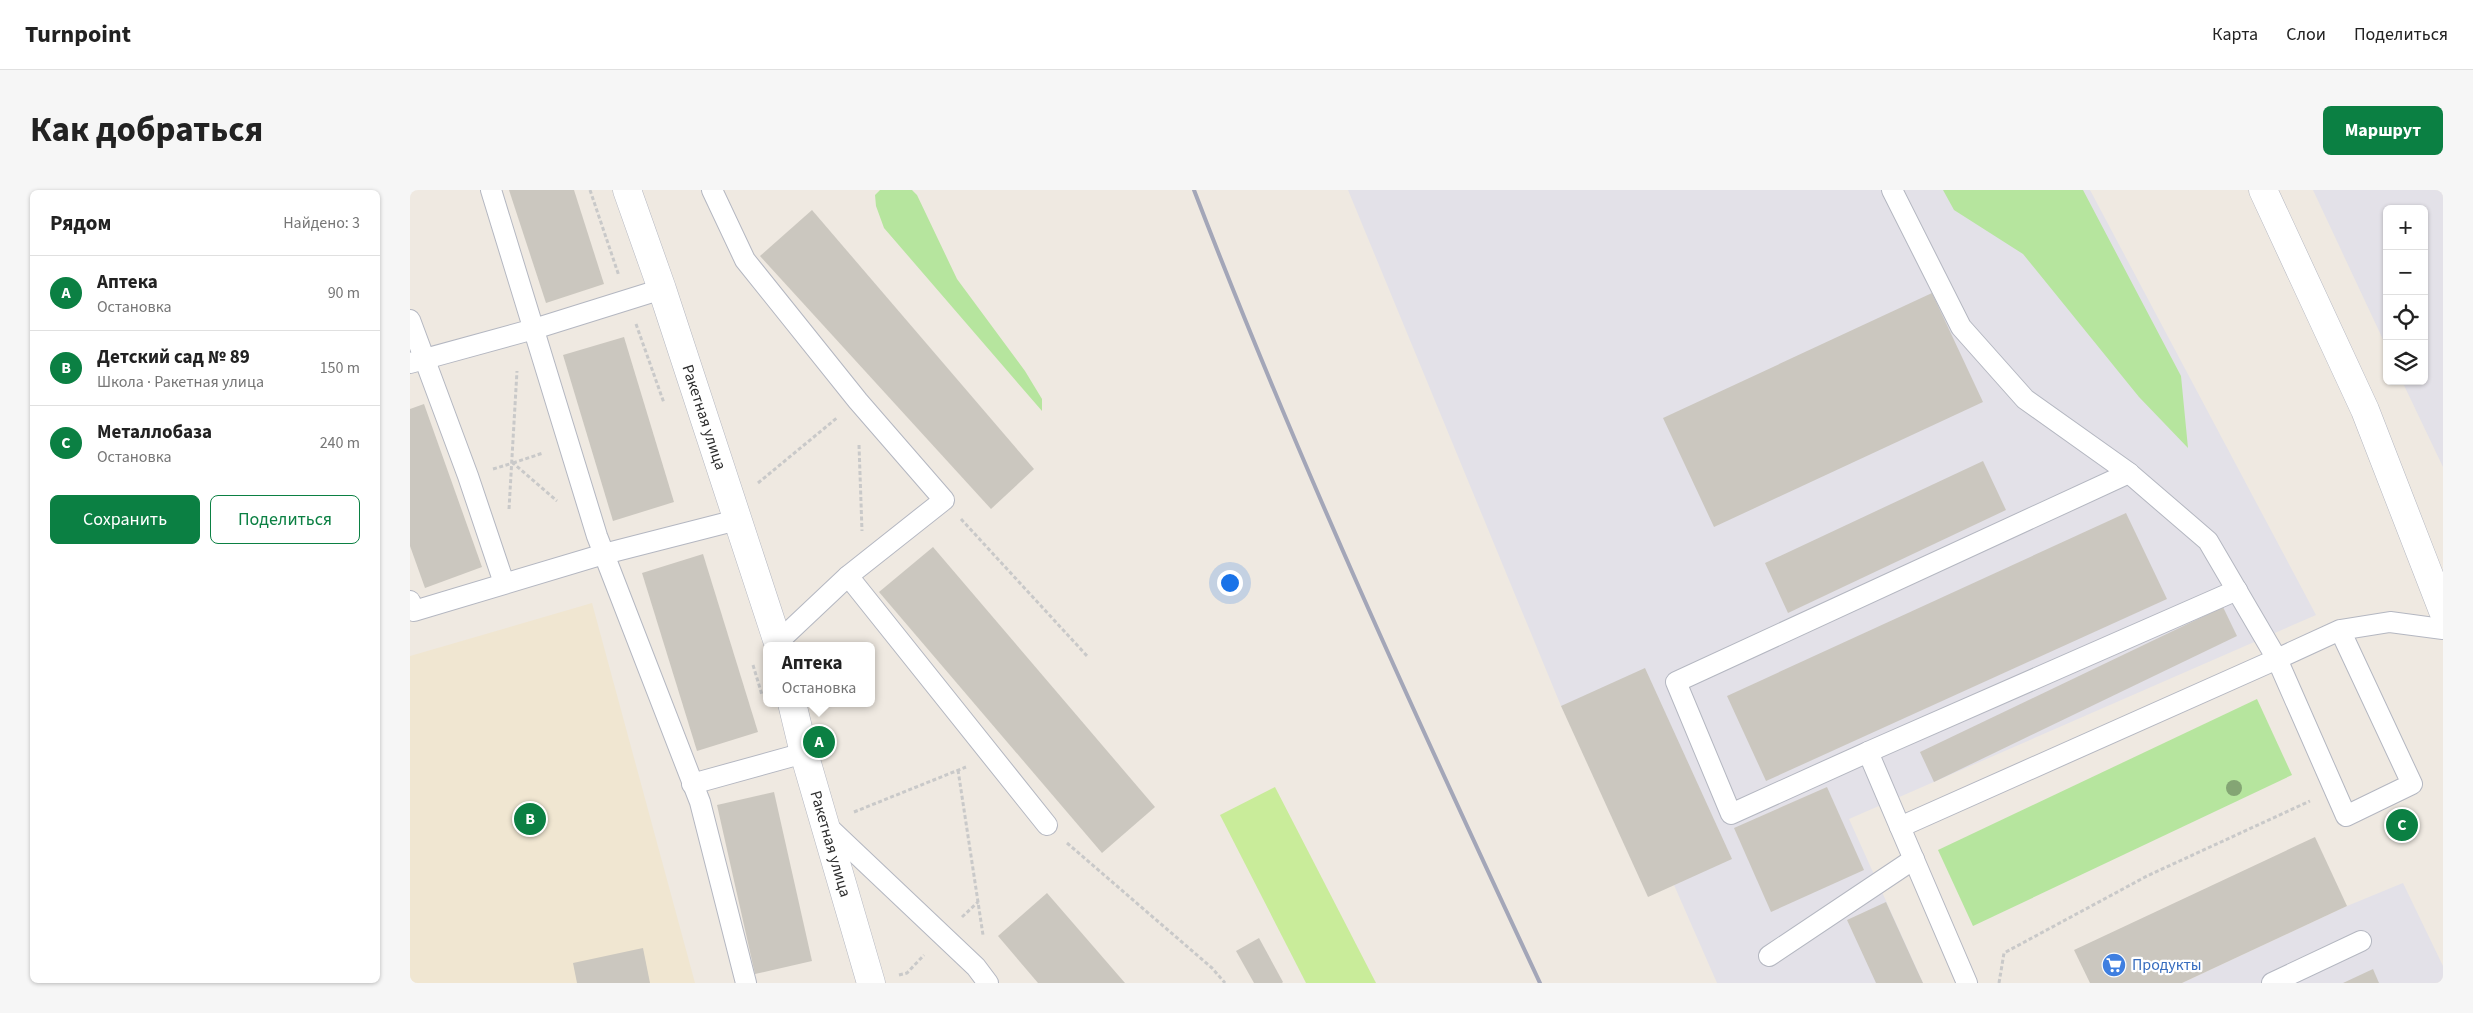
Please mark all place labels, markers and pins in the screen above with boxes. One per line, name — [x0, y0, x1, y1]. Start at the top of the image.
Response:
pin: A — [803, 723, 835, 761]
pin: B — [514, 800, 546, 838]
pin: C — [2386, 806, 2418, 844]
supermarket icon: Продукты — [2101, 952, 2127, 978]
place label: Продукты — [2132, 954, 2202, 976]

